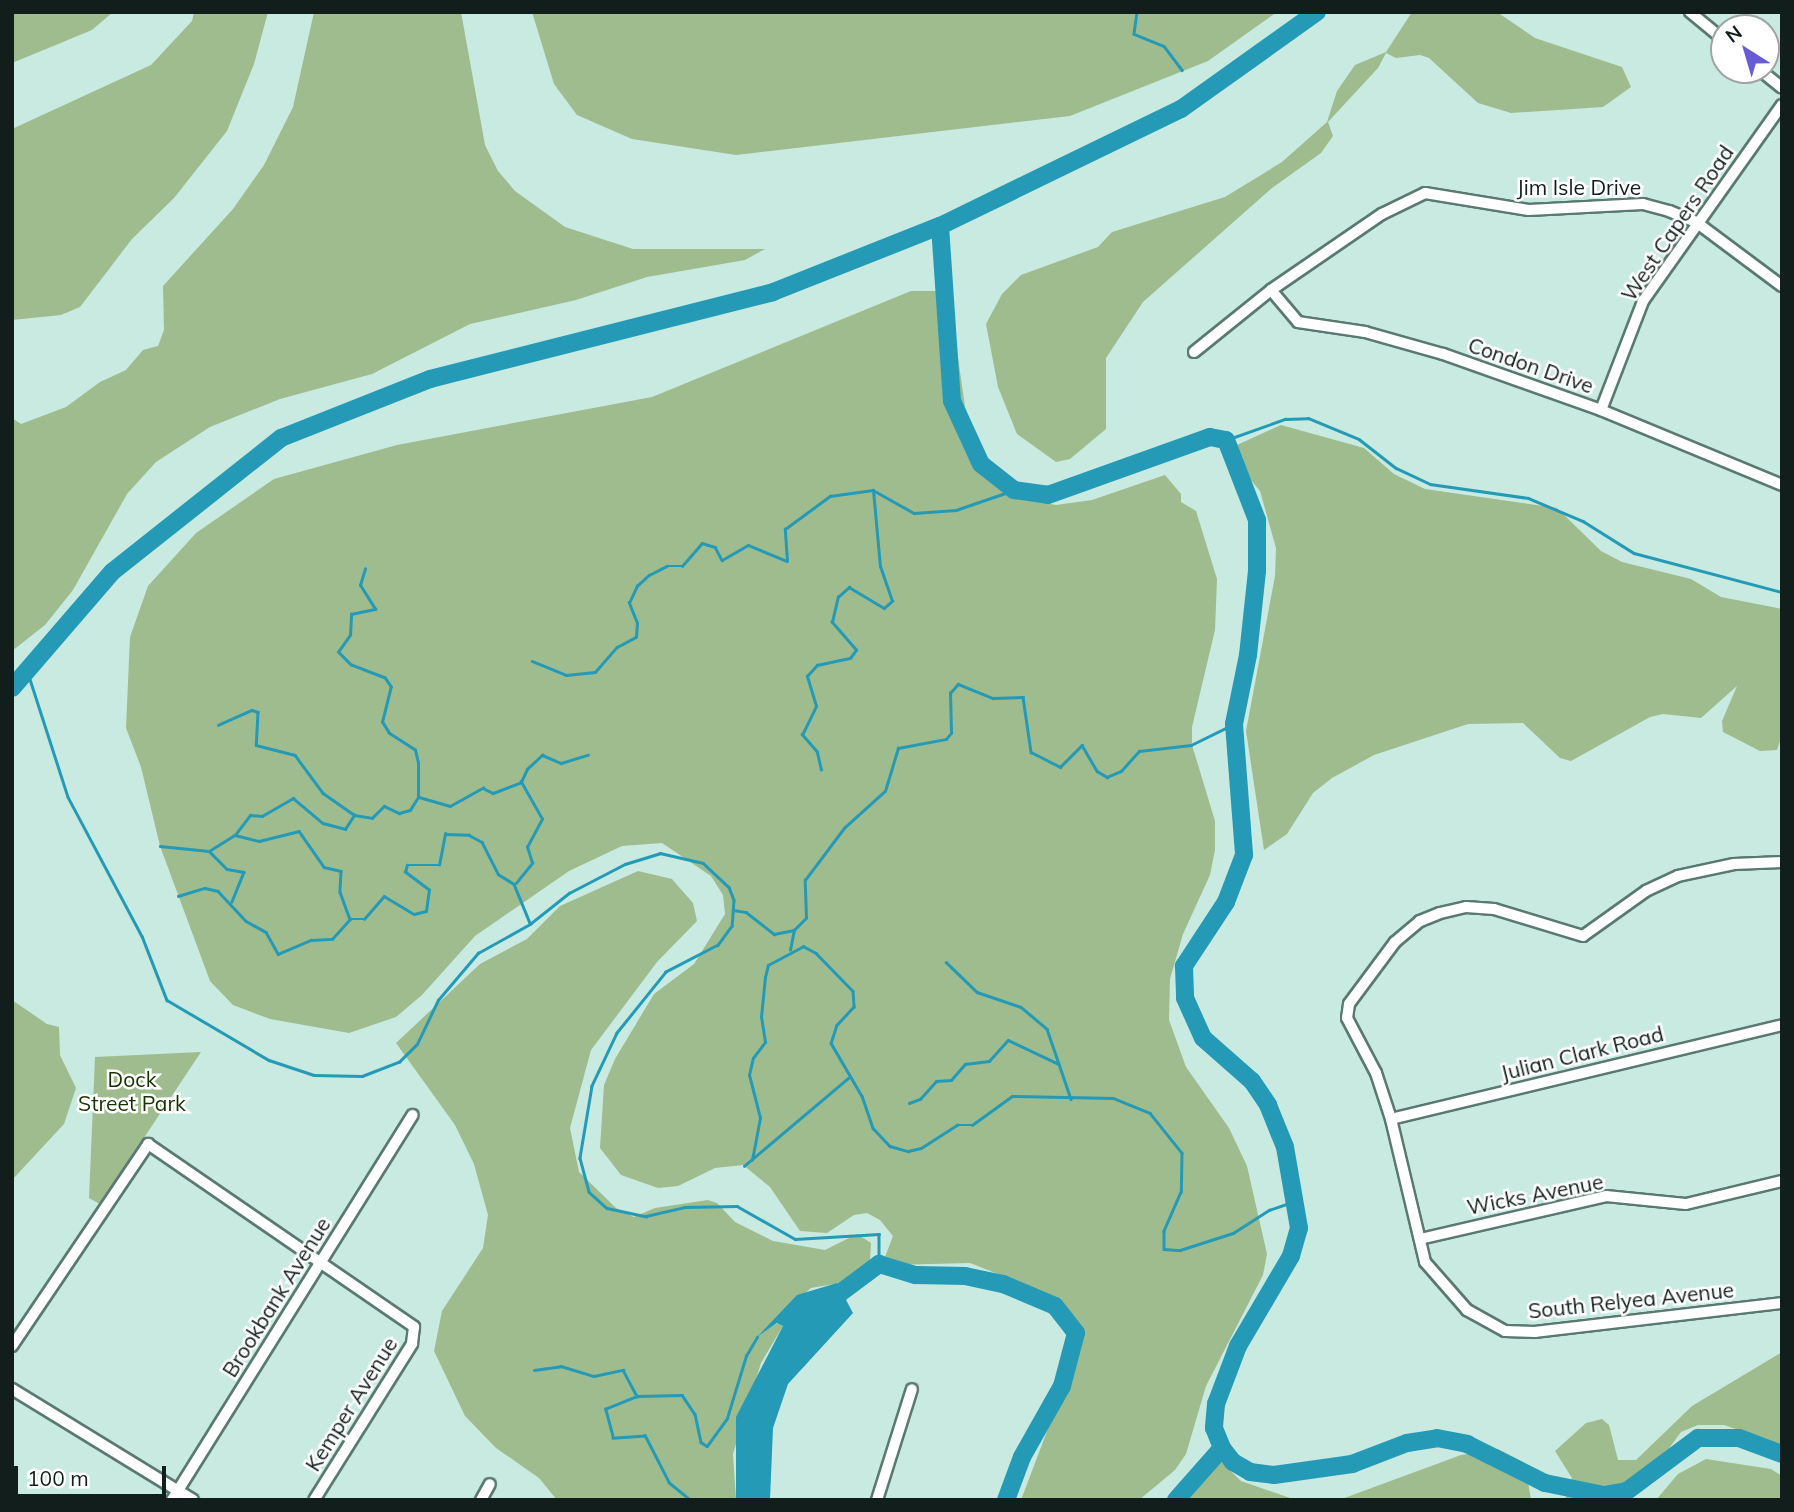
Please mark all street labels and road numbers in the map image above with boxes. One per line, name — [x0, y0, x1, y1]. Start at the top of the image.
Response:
street label: West Capers Road — [1616, 140, 1738, 306]
street label: Jim Isle Drive — [1517, 174, 1641, 200]
street label: Condon Drive — [1465, 332, 1597, 398]
street label: Julian Clark Road — [1498, 1021, 1666, 1085]
street label: Wicks Avenue — [1465, 1168, 1605, 1220]
street label: Brookbank Avenue — [217, 1213, 335, 1381]
street label: South Relyea Avenue — [1527, 1277, 1735, 1323]
street label: Kemper Avenue — [300, 1332, 402, 1476]

